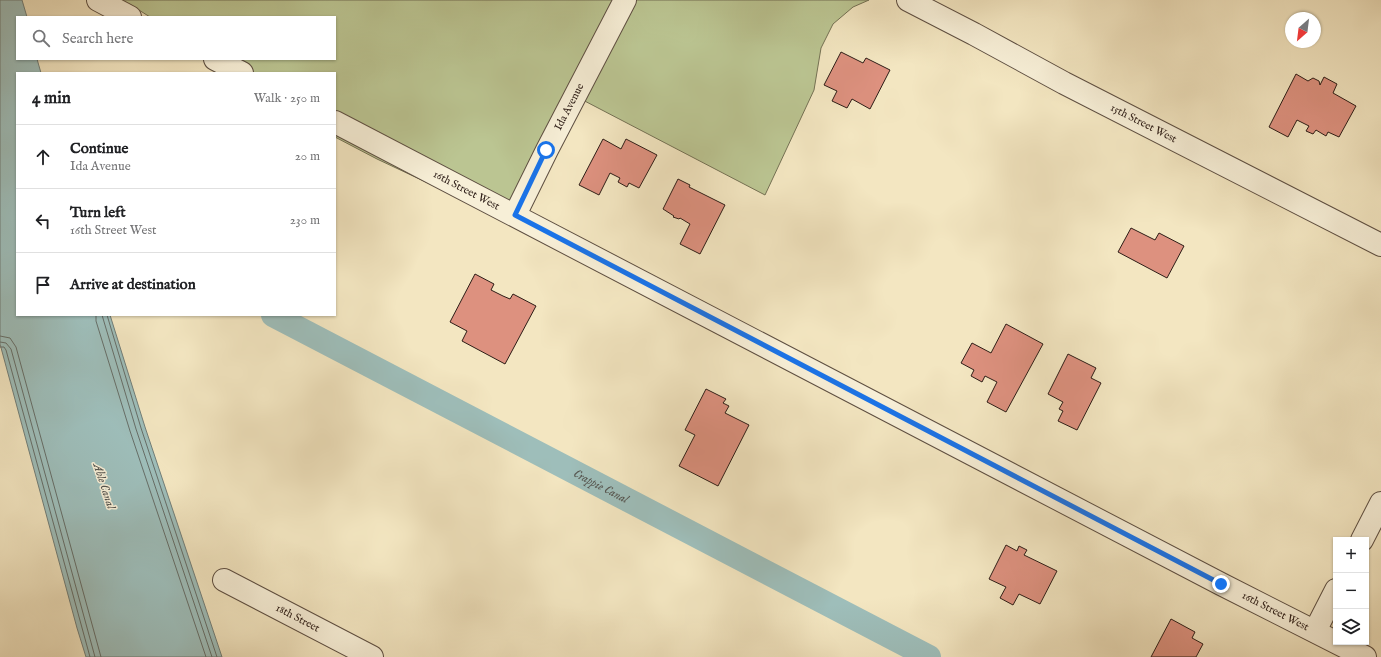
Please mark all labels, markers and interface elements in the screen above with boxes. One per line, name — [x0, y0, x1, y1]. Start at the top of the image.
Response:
north arrow — [1285, 12, 1321, 48]
search box — [16, 16, 336, 60]
icon: search — [30, 27, 52, 49]
text: Search here — [62, 29, 133, 48]
street label: Ida Avenue — [551, 81, 587, 133]
text: 4 min — [32, 88, 71, 109]
text: Walk · 250 m — [254, 90, 320, 107]
street label: 15th Street West — [1108, 101, 1179, 146]
text: Continue — [70, 139, 128, 158]
route start — [537, 141, 555, 159]
icon: ahead — [32, 146, 54, 168]
text: 20 m — [295, 148, 320, 165]
text: Ida Avenue — [70, 158, 131, 175]
street label: 16th Street West — [431, 167, 502, 214]
text: Turn left — [70, 203, 126, 222]
icon: left — [32, 210, 54, 232]
text: 230 m — [290, 212, 320, 229]
text: 16th Street West — [70, 222, 156, 239]
icon: arrive — [32, 274, 54, 296]
text: Arrive at destination — [70, 275, 196, 294]
water label: Able Canal — [89, 459, 119, 512]
water label: Crappie Canal — [571, 466, 632, 507]
map controls — [1333, 537, 1369, 645]
button: + — [1333, 537, 1369, 573]
button: − — [1333, 573, 1369, 609]
route end — [1212, 575, 1230, 593]
street label: 16th Street West — [1239, 589, 1311, 634]
street label: 18th Street — [273, 601, 322, 636]
button: layers — [1333, 609, 1369, 645]

